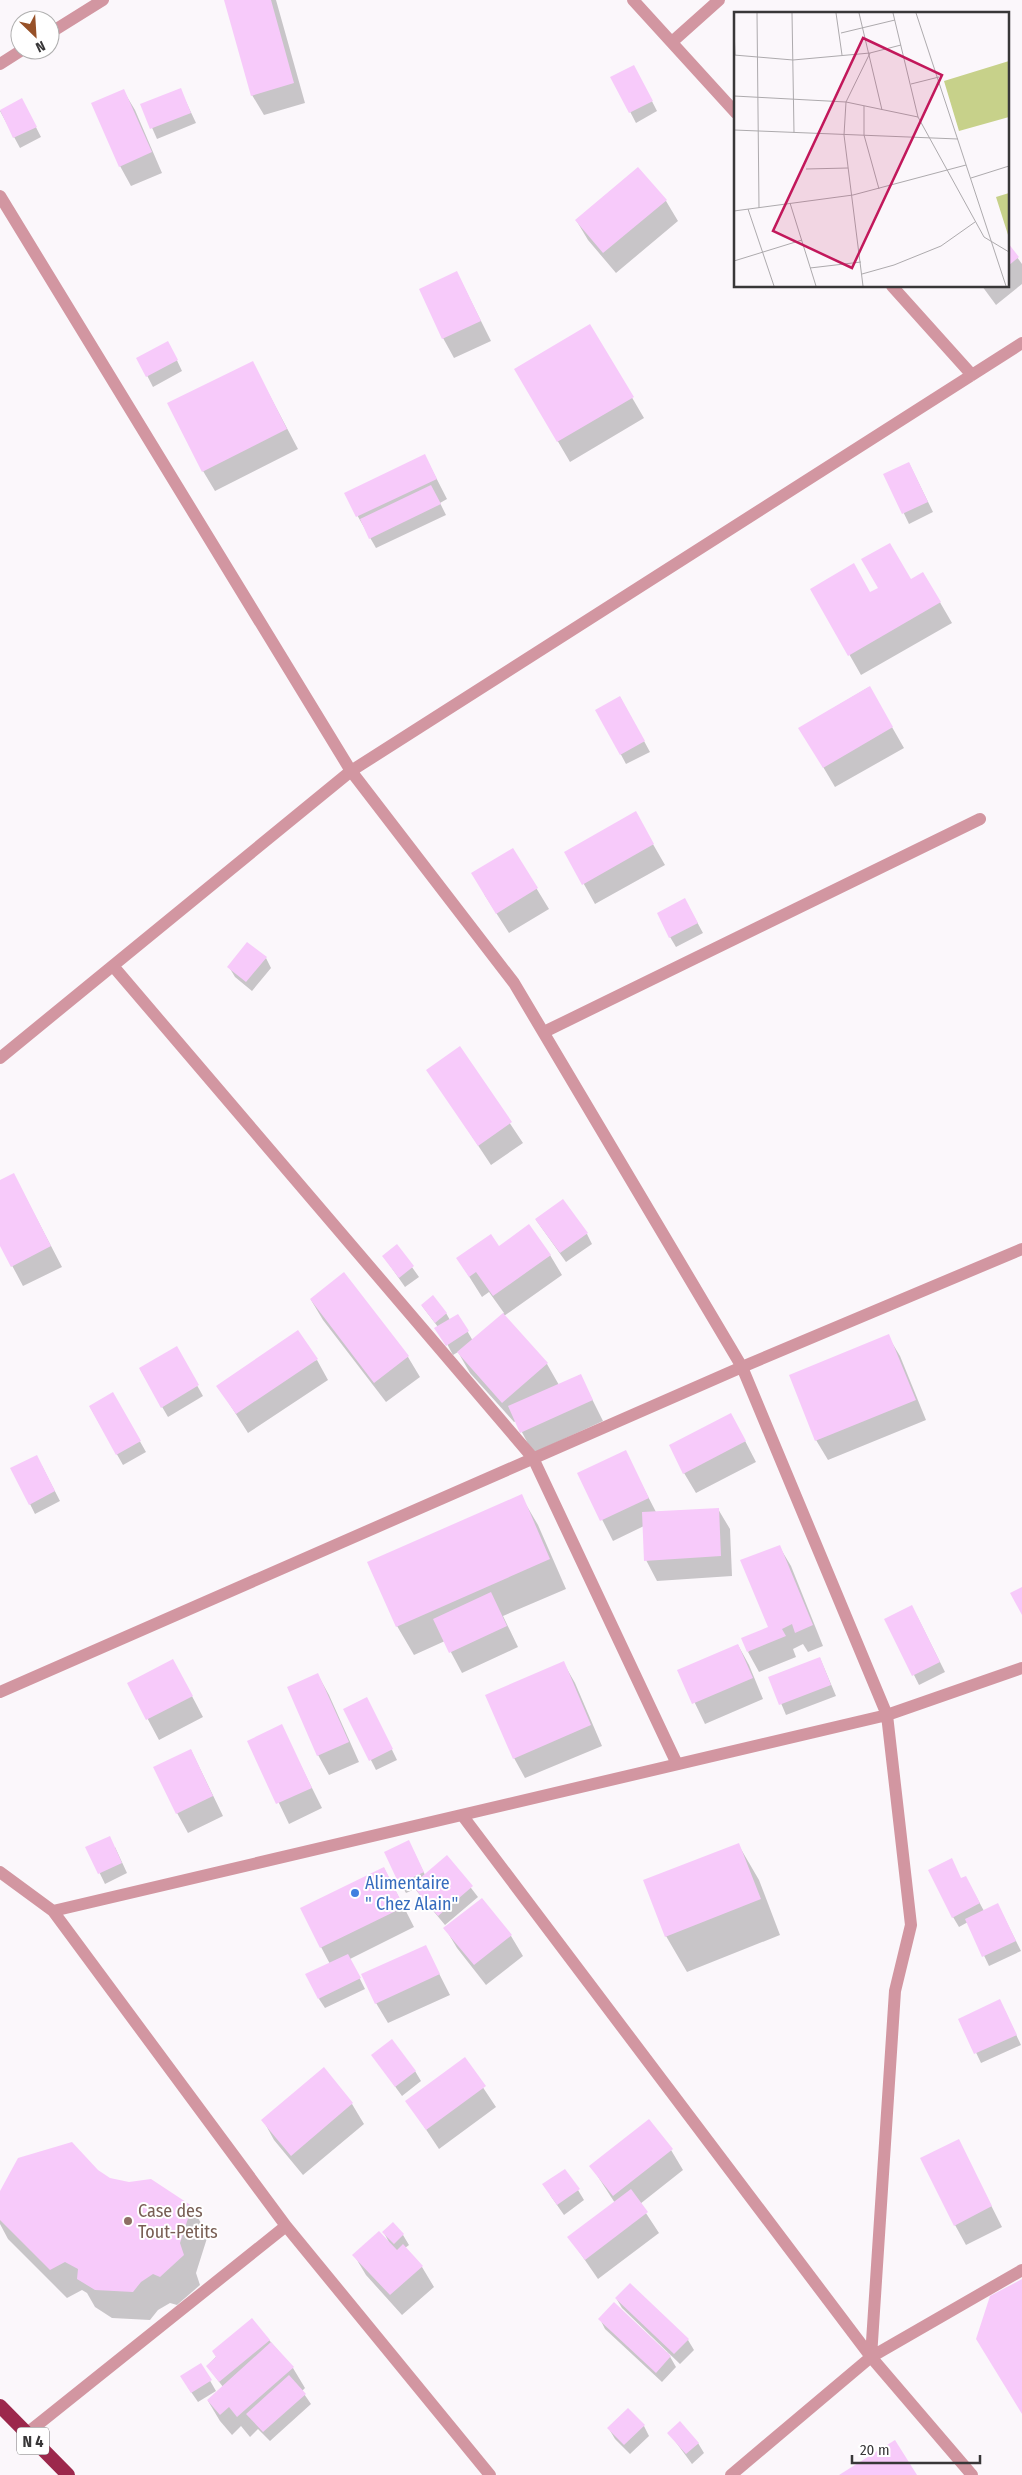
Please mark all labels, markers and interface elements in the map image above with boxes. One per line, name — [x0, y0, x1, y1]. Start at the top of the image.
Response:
north arrow — [10, 10, 60, 60]
inset map — [734, 12, 1010, 288]
text: N — [33, 37, 48, 56]
place label: Alimentaire " Chez Alain" — [365, 1872, 458, 1915]
marker: Alimentaire " Chez Alain" — [349, 1887, 361, 1899]
place label: Case des Tout-Petits — [138, 2200, 218, 2243]
marker: Case des Tout-Petits — [122, 2215, 134, 2227]
road number: N 4 — [17, 2428, 49, 2454]
scale bar — [852, 2432, 980, 2464]
text: 20 m — [860, 2441, 890, 2459]

